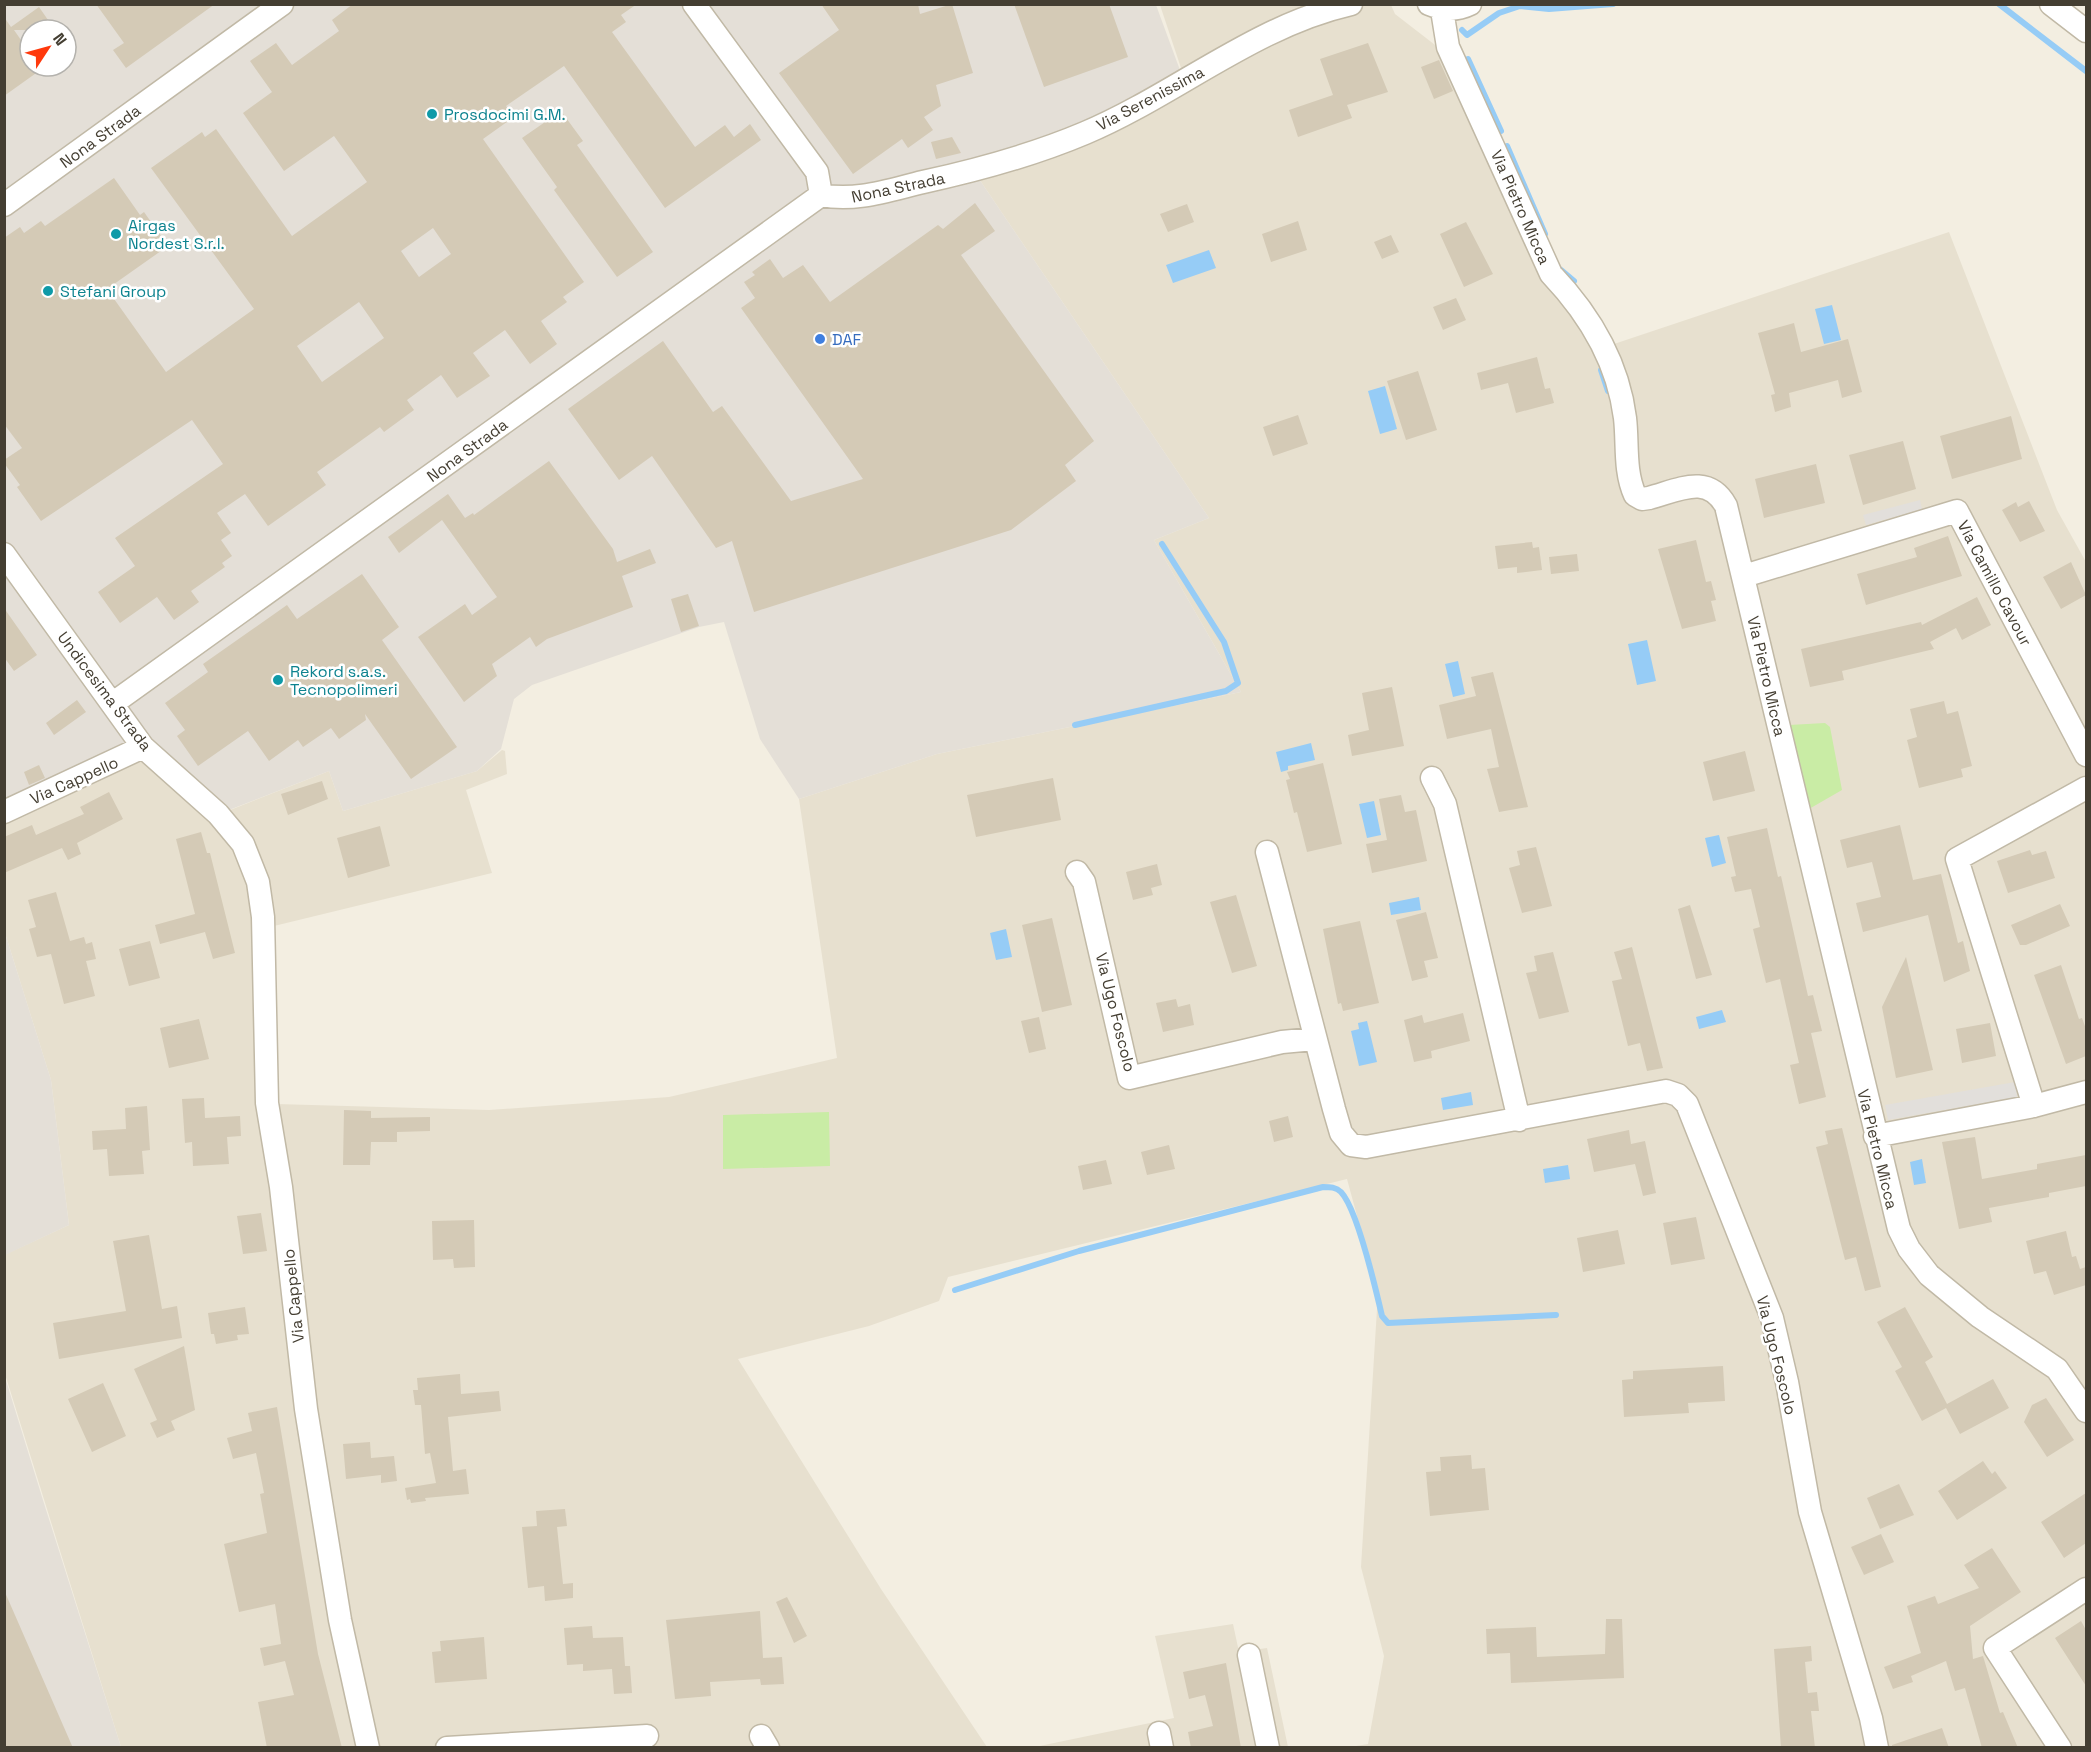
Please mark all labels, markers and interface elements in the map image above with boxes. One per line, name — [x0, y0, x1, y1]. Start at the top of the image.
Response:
north arrow — [18, 18, 78, 78]
text: N — [48, 29, 71, 50]
street label: Via Serenissima — [1093, 61, 1208, 136]
street label: Nona Strada — [56, 100, 145, 173]
place label: Prosdocimi G.M. — [444, 104, 566, 125]
marker: Prosdocimi G.M. — [425, 107, 439, 121]
street label: Via Pietro Micca — [1486, 147, 1555, 268]
street label: Nona Strada — [849, 167, 947, 208]
place label: Airgas Nordest S.r.l. — [128, 215, 225, 254]
marker: Airgas Nordest S.r.l. — [109, 227, 123, 241]
place label: Stefani Group — [60, 281, 166, 302]
marker: Stefani Group — [41, 284, 55, 298]
place label: DAF — [832, 329, 862, 350]
marker: DAF — [813, 332, 827, 346]
street label: Nona Strada — [423, 414, 512, 487]
street label: Via Camillo Cavour — [1953, 517, 2037, 650]
street label: Via Pietro Micca — [1742, 614, 1791, 738]
street label: Undicesima Strada — [53, 627, 156, 755]
place label: Rekord s.a.s. Tecnopolimeri — [290, 661, 398, 700]
marker: Rekord s.a.s. Tecnopolimeri — [271, 673, 285, 687]
street label: Via Cappello — [27, 752, 122, 809]
street label: Via Ugo Foscolo — [1091, 950, 1140, 1074]
street label: Via Pietro Micca — [1852, 1087, 1903, 1211]
street label: Via Cappello — [278, 1248, 309, 1344]
street label: Via Ugo Foscolo — [1752, 1293, 1801, 1417]

